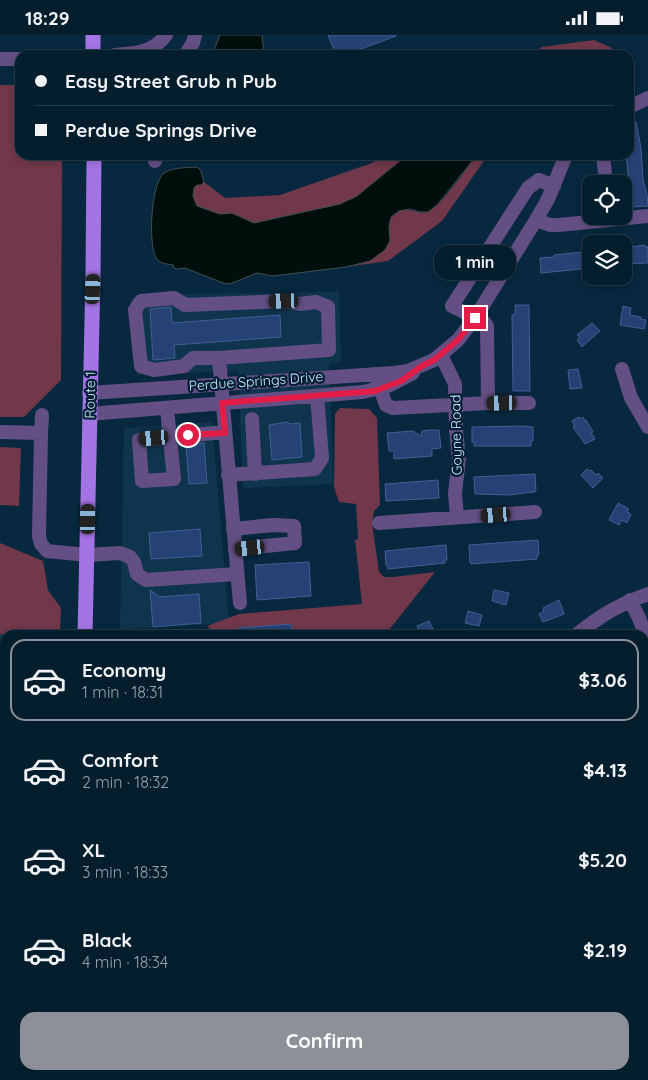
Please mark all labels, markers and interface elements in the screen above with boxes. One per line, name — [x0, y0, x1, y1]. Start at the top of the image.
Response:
text: 18:29 — [25, 6, 70, 30]
text: Easy Street Grub n Pub — [65, 69, 277, 93]
text: Perdue Springs Drive — [65, 118, 257, 142]
map controls — [582, 175, 632, 285]
button: locate — [582, 175, 632, 225]
button: layers — [582, 235, 632, 285]
callout: 1 min — [434, 245, 516, 281]
text: 1 min — [456, 252, 494, 272]
car — [84, 274, 101, 304]
car — [268, 293, 299, 309]
route end — [464, 307, 486, 329]
street label: Perdue Springs Drive — [188, 367, 324, 395]
street label: Route 1 — [81, 371, 99, 419]
street label: Goyne Road — [446, 394, 466, 476]
car — [486, 395, 517, 411]
route start — [177, 424, 199, 446]
car — [138, 429, 169, 447]
car — [80, 504, 95, 534]
car — [480, 506, 511, 524]
car — [234, 539, 265, 557]
icon: car — [22, 658, 67, 703]
text: Economy — [82, 658, 166, 682]
text: $3.06 — [579, 668, 627, 692]
text: 1 min · 18:31 — [82, 682, 163, 702]
icon: car — [22, 748, 67, 793]
text: Comfort — [82, 748, 159, 772]
text: $4.13 — [583, 758, 627, 782]
text: 2 min · 18:32 — [82, 772, 169, 792]
icon: car — [22, 838, 67, 883]
text: XL — [82, 838, 105, 862]
text: $5.20 — [578, 848, 627, 872]
text: 3 min · 18:33 — [82, 862, 168, 882]
icon: car — [22, 928, 67, 973]
text: Black — [82, 928, 132, 952]
text: $2.19 — [583, 938, 627, 962]
text: 4 min · 18:34 — [82, 952, 168, 972]
button: Confirm — [20, 1012, 629, 1070]

